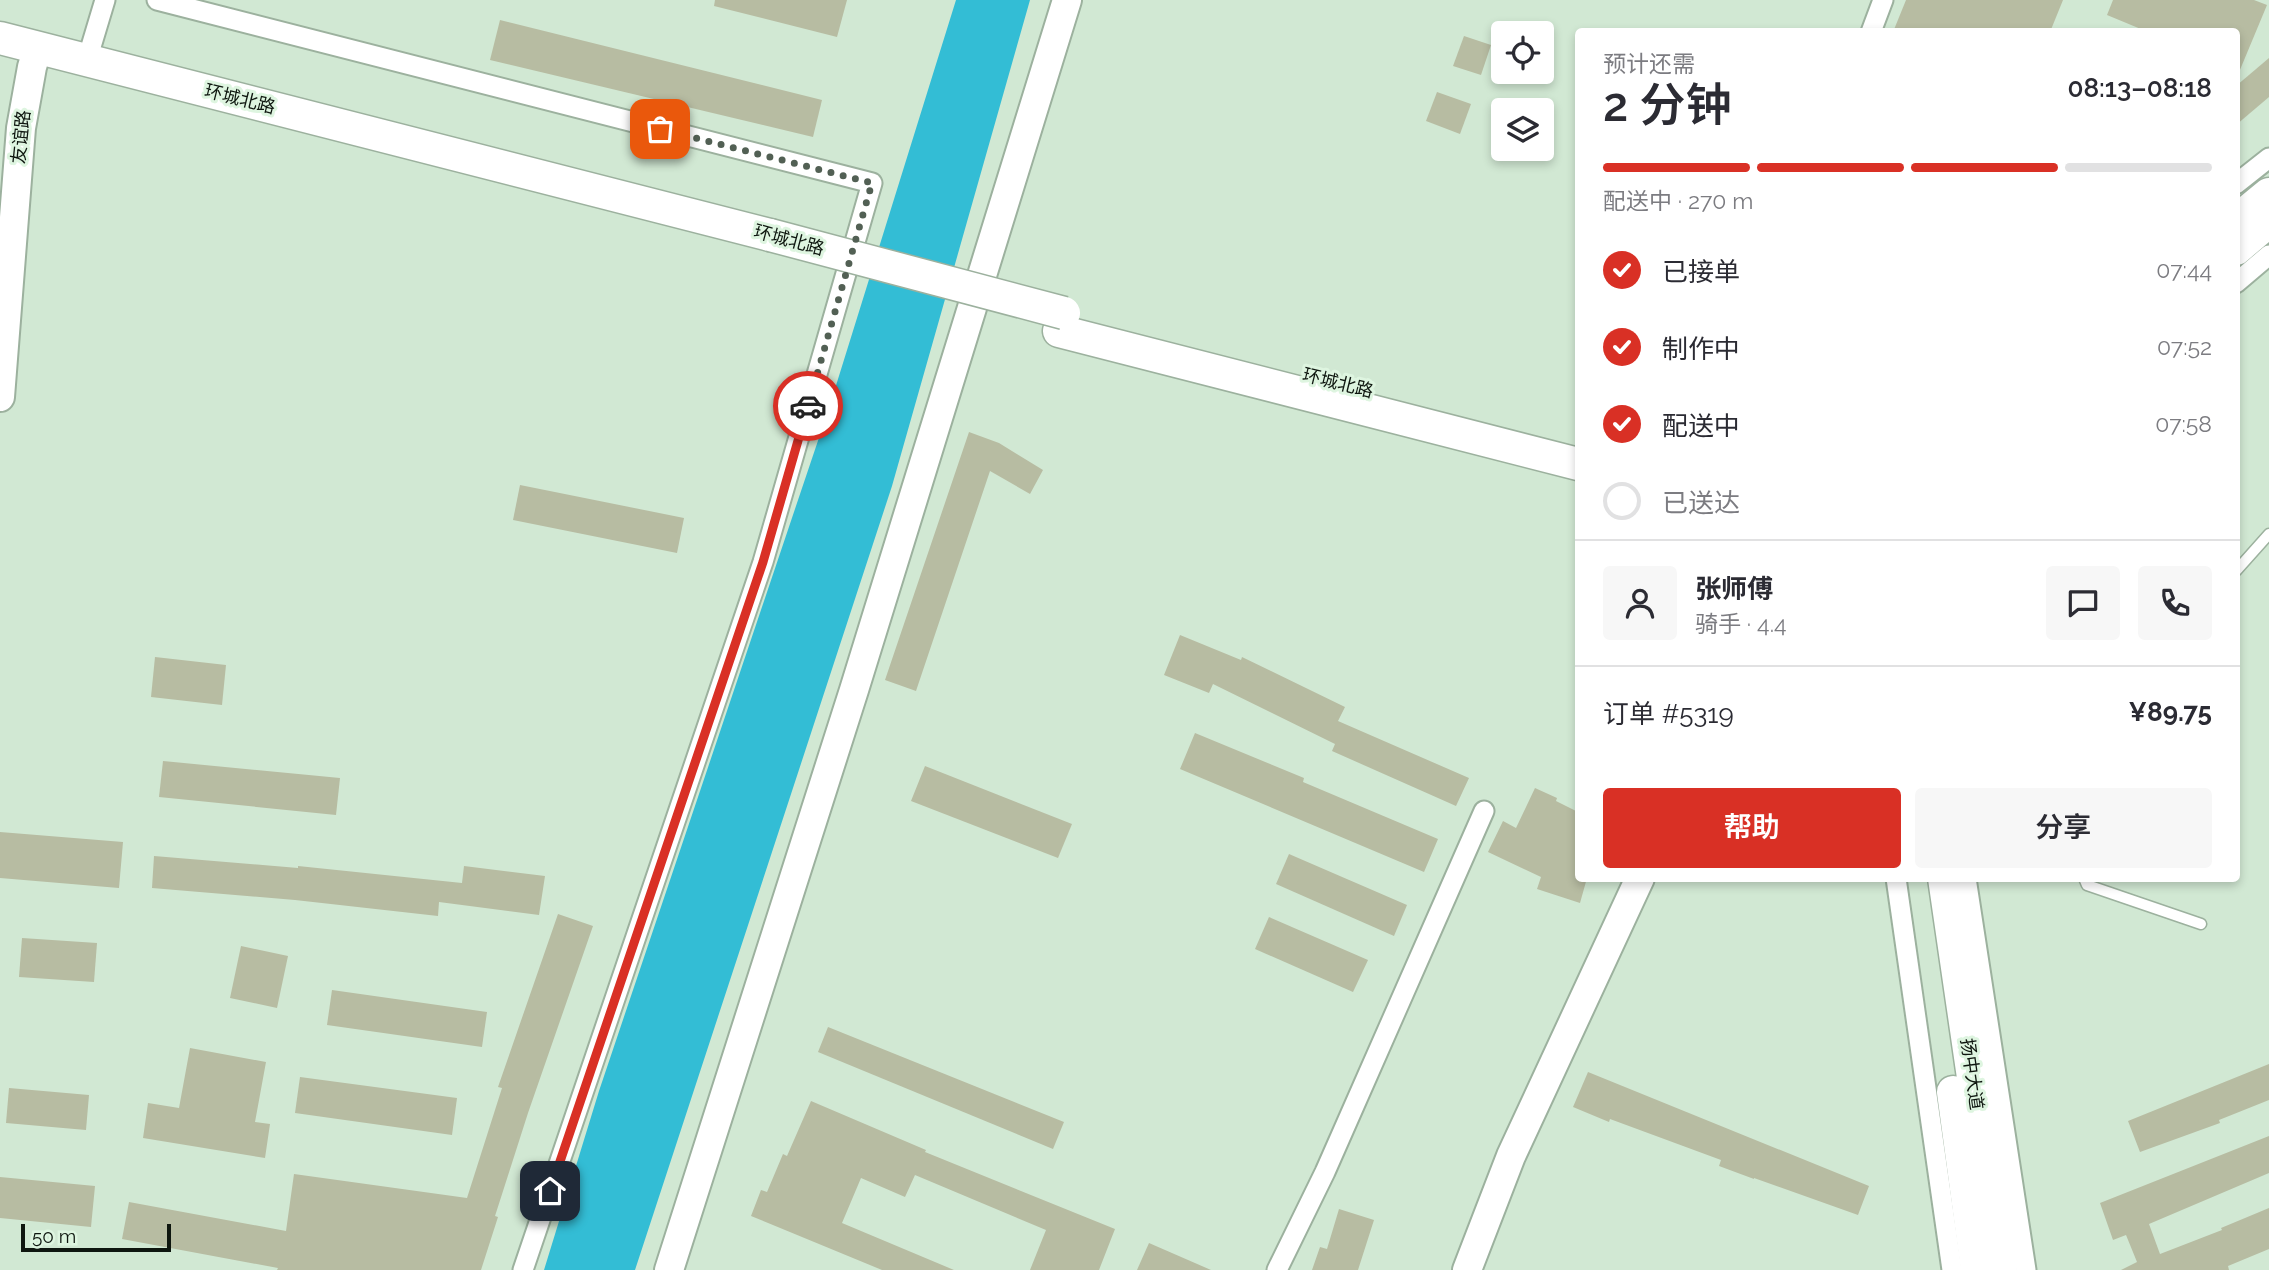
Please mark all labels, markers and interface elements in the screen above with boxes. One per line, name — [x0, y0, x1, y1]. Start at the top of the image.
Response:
map controls — [1491, 21, 1554, 161]
button: locate — [1491, 21, 1554, 84]
text: 预计还需 — [1603, 50, 1695, 77]
text: 08:13–08:18 — [2067, 73, 2212, 103]
text: 2 分钟 — [1603, 78, 1732, 132]
street label: 环城北路 — [203, 80, 278, 117]
button: layers — [1491, 98, 1554, 161]
pin — [630, 99, 690, 159]
street label: 友谊路 — [7, 109, 34, 165]
icon: bag — [641, 110, 679, 148]
text: 配送中 · 270 m — [1603, 187, 1753, 214]
street label: 环城北路 — [752, 220, 827, 259]
icon: check — [1603, 251, 1641, 289]
text: 07:44 — [2156, 256, 2212, 283]
text: 已接单 — [1662, 257, 1740, 287]
icon: check — [1603, 328, 1641, 366]
text: 07:52 — [2157, 333, 2212, 360]
text: 制作中 — [1662, 334, 1740, 364]
street label: 环城北路 — [1301, 364, 1376, 401]
courier — [773, 371, 843, 441]
icon: car — [789, 387, 827, 425]
icon: check — [1603, 405, 1641, 443]
text: 07:58 — [2155, 410, 2212, 437]
text: 配送中 — [1662, 411, 1740, 441]
text: 已送达 — [1662, 488, 1740, 518]
button: person — [1603, 566, 1677, 640]
button: chat — [2046, 566, 2120, 640]
button: phone — [2138, 566, 2212, 640]
text: 张师傅 — [1695, 574, 1773, 604]
text: 骑手 · 4.4 — [1695, 610, 1787, 637]
text: ¥89.75 — [2128, 697, 2212, 727]
text: 订单 #5319 — [1603, 699, 1734, 729]
button: 帮助 — [1603, 788, 1901, 868]
button: 分享 — [1915, 788, 2212, 868]
street label: 扬中大道 — [1957, 1037, 1988, 1111]
pin — [520, 1161, 580, 1221]
icon: home — [531, 1172, 569, 1210]
scale bar — [21, 1221, 172, 1253]
text: 50 m — [32, 1225, 76, 1247]

